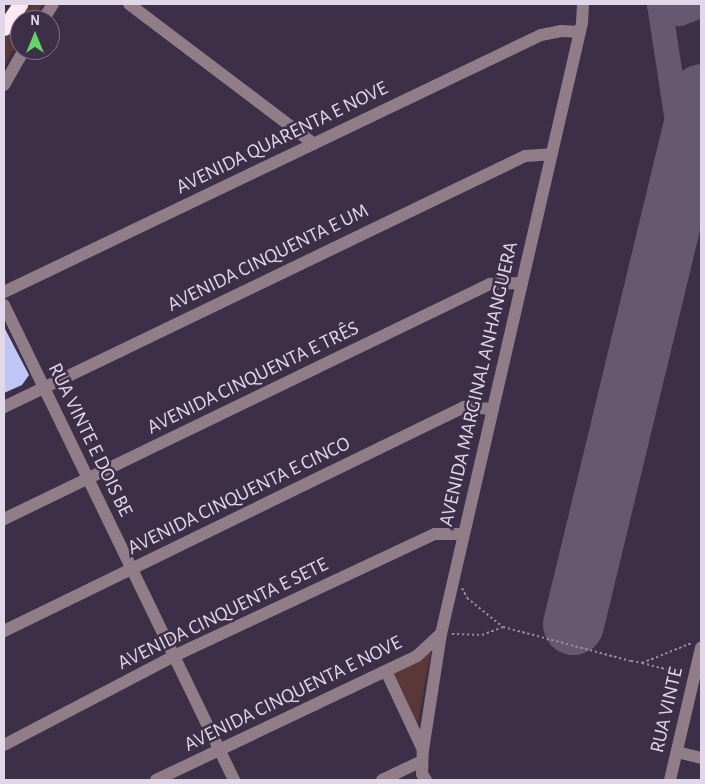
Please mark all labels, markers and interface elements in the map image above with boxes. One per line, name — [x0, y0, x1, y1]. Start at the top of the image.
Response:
north arrow — [10, 10, 60, 60]
text: N — [30, 14, 40, 28]
street label: AVENIDA QUARENTA E NOVE — [172, 76, 392, 200]
street label: AVENIDA CINQUENTA E UM — [164, 199, 372, 317]
street label: AVENIDA MARGINAL ANHANGUERA — [435, 239, 523, 529]
street label: AVENIDA CINQUENTA E TRÊS — [143, 316, 363, 440]
street label: RUA VINTE E DOIS BE — [42, 359, 138, 521]
street label: AVENIDA CINQUENTA E CINCO — [124, 432, 354, 560]
street label: AVENIDA CINQUENTA E SETE — [114, 553, 332, 675]
street label: AVENIDA CINQUENTA E NOVE — [180, 631, 406, 757]
street label: RUA VINTE — [645, 665, 689, 755]

